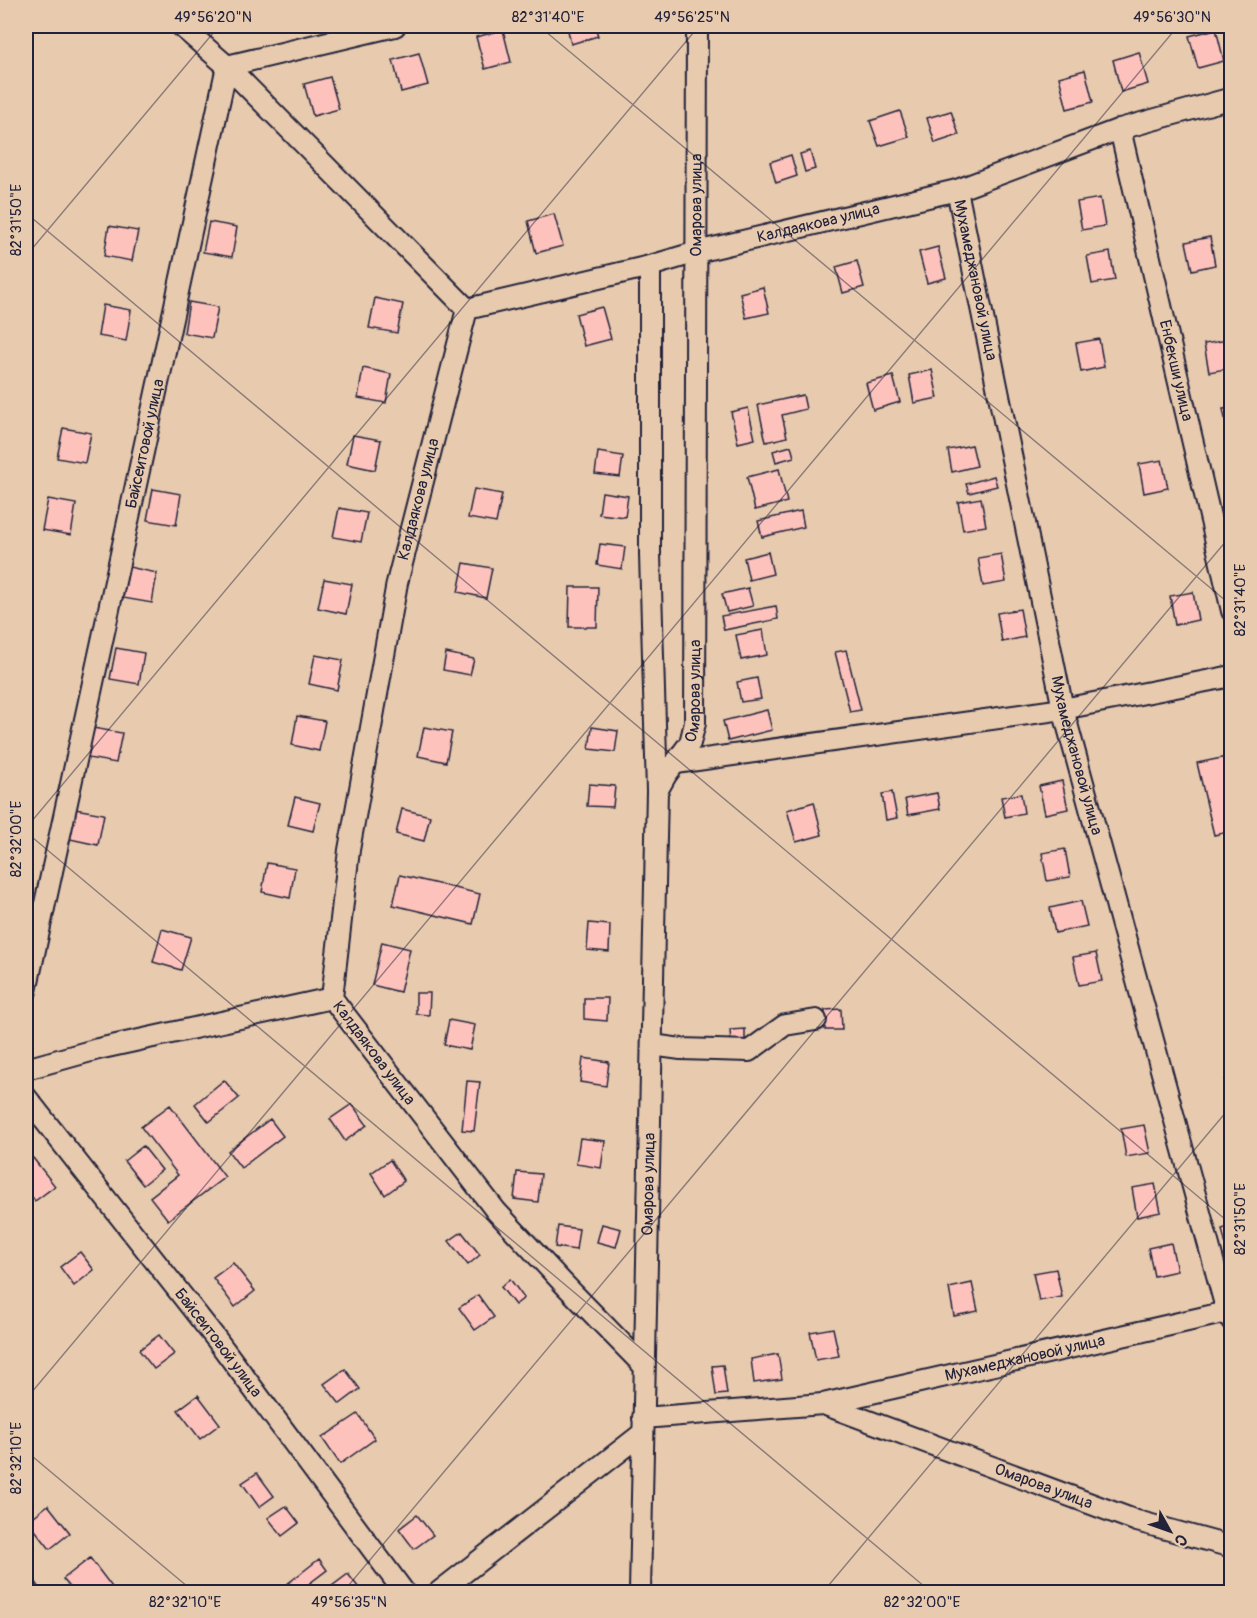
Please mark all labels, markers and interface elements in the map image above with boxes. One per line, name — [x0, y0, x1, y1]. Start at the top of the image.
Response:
text: 49°56'20"N — [174, 8, 252, 27]
text: 82°31'40"E — [512, 8, 584, 27]
text: 49°56'25"N — [654, 8, 730, 27]
text: 49°56'30"N — [1133, 8, 1211, 27]
street label: Омарова улица — [686, 154, 707, 257]
text: 82°31'50"E — [7, 184, 26, 256]
street label: Мухамеджановой улица — [949, 198, 1002, 362]
street label: Калдаякова улица — [755, 199, 882, 247]
street label: Енбекши улица — [1155, 318, 1198, 423]
street label: Байсеитовой улица — [121, 377, 169, 510]
street label: Калдаякова улица — [393, 436, 444, 562]
text: 82°31'40"E — [1231, 564, 1250, 636]
street label: Омарова улица — [681, 640, 705, 745]
street label: Мухамеджановой улица — [1046, 674, 1107, 837]
text: 82°32'00"E — [7, 800, 26, 877]
street label: Калдаякова улица — [328, 997, 420, 1109]
street label: Омарова улица — [638, 1132, 660, 1236]
text: 82°31'50"E — [1231, 1183, 1250, 1255]
street label: Байсеитовой улица — [170, 1284, 266, 1401]
street label: Мухамеджановой улица — [943, 1330, 1107, 1386]
text: 82°32'10"E — [7, 1422, 26, 1494]
street label: Омарова улица — [992, 1459, 1095, 1514]
north arrow — [1140, 1501, 1200, 1561]
text: С — [1170, 1530, 1192, 1550]
text: 82°32'10"E — [149, 1593, 221, 1612]
text: 49°56'35"N — [311, 1593, 387, 1612]
text: 82°32'00"E — [884, 1593, 961, 1612]

